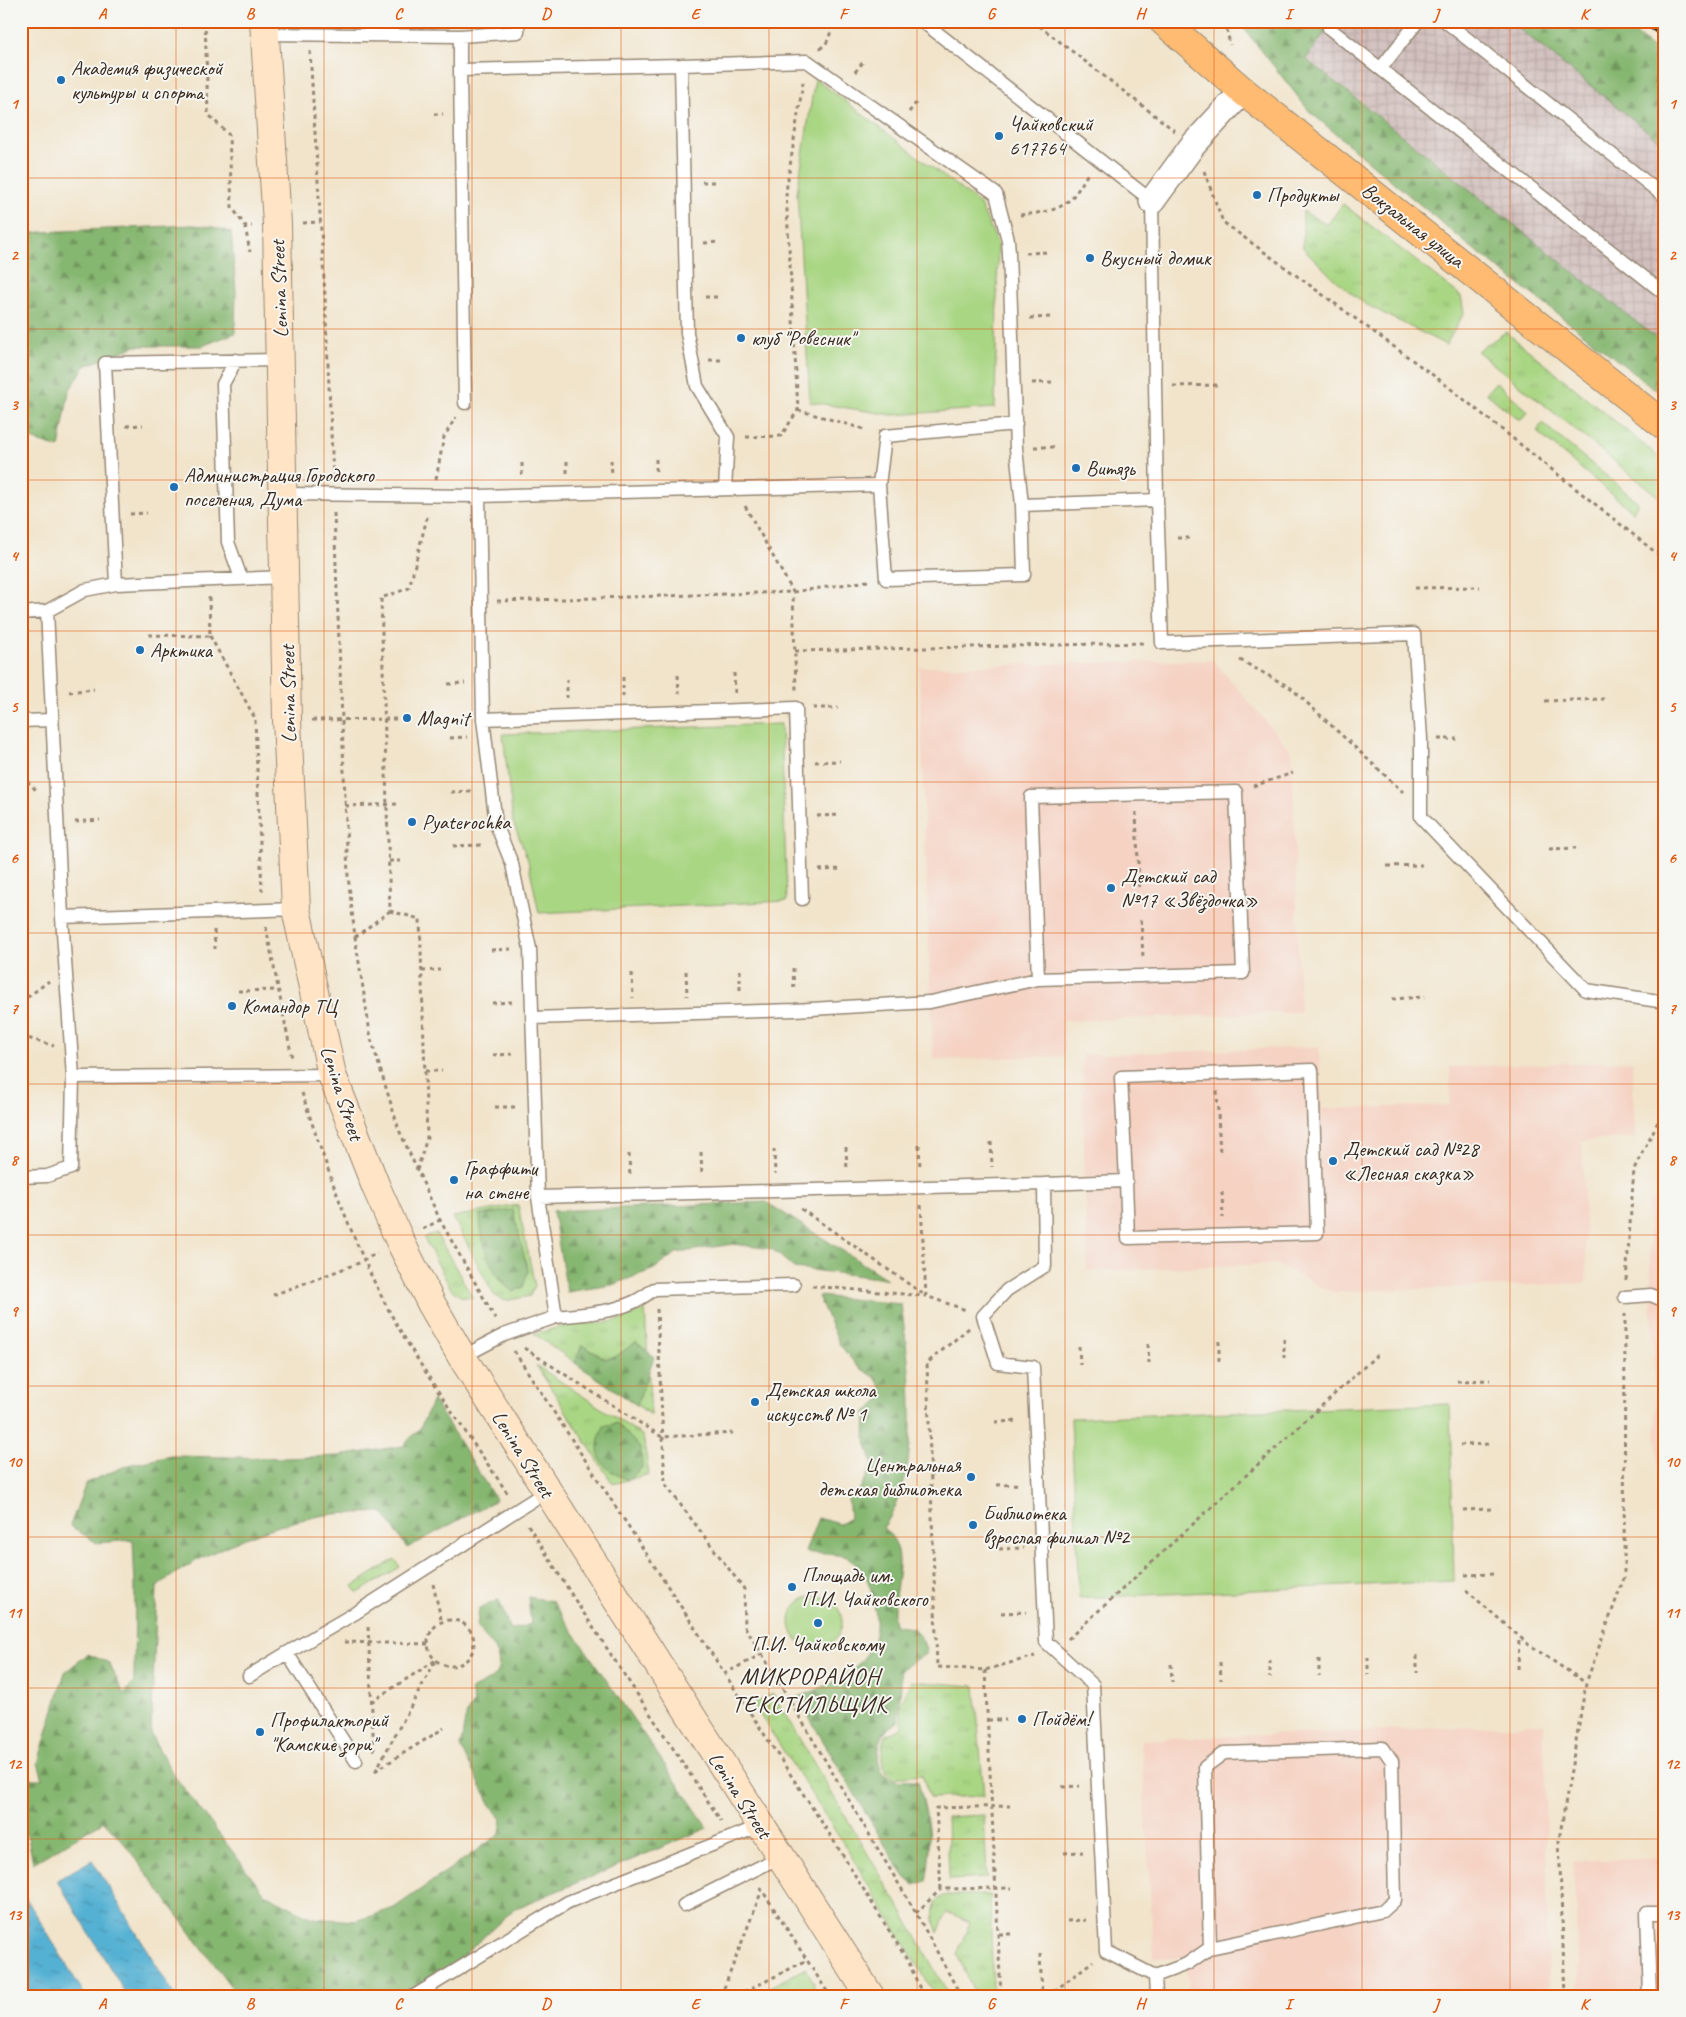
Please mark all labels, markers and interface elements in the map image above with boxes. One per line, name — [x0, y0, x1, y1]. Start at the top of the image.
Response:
text: A — [98, 4, 108, 24]
text: B — [246, 4, 256, 24]
text: C — [394, 4, 404, 24]
text: D — [541, 4, 552, 24]
text: E — [691, 4, 702, 24]
text: F — [839, 4, 850, 24]
text: G — [987, 4, 997, 24]
text: H — [1135, 4, 1147, 24]
text: I — [1285, 4, 1295, 24]
text: J — [1432, 4, 1441, 24]
text: K — [1580, 4, 1592, 24]
place label: Академия физической культуры и спорта — [71, 55, 224, 105]
marker: Академия физической культуры и спорта — [55, 74, 67, 86]
text: 1 — [10, 94, 19, 114]
text: 1 — [1668, 94, 1677, 114]
place label: Чайковский 617764 — [1009, 111, 1094, 161]
marker: Чайковский 617764 — [993, 130, 1005, 142]
street label: Вокзальная улица — [1356, 177, 1471, 274]
place label: Продукты — [1267, 182, 1340, 208]
marker: Продукты — [1251, 189, 1263, 201]
street label: Lenina Street — [264, 238, 294, 338]
text: 2 — [10, 245, 19, 265]
place label: Вкусный домик — [1100, 245, 1212, 271]
text: 2 — [1668, 245, 1677, 265]
marker: Вкусный домик — [1084, 252, 1096, 264]
place label: клуб "Ровесник" — [751, 325, 858, 351]
marker: клуб "Ровесник" — [735, 332, 747, 344]
text: 3 — [10, 395, 19, 415]
text: 3 — [1668, 395, 1677, 415]
place label: Витязь — [1086, 455, 1136, 481]
place label: Администрация Городского поселения, Дума — [184, 462, 376, 512]
marker: Витязь — [1070, 462, 1082, 474]
marker: Администрация Городского поселения, Дума — [168, 481, 180, 493]
text: 4 — [10, 546, 19, 566]
text: 4 — [1668, 546, 1677, 566]
place label: Арктика — [150, 637, 213, 663]
street label: Lenina Street — [274, 643, 302, 743]
marker: Арктика — [134, 644, 146, 656]
text: 5 — [11, 697, 20, 717]
text: 5 — [1669, 697, 1678, 717]
place label: Magnit — [417, 705, 472, 731]
marker: Magnit — [401, 712, 413, 724]
place label: Pyaterochka — [422, 809, 512, 835]
marker: Pyaterochka — [406, 816, 418, 828]
text: 6 — [10, 848, 19, 868]
text: 6 — [1668, 848, 1677, 868]
place label: Детский сад №17 «Звёздочка» — [1121, 863, 1258, 914]
marker: Детский сад №17 «Звёздочка» — [1105, 882, 1117, 894]
place label: Командор ТЦ — [242, 993, 340, 1019]
text: 7 — [10, 999, 19, 1019]
text: 7 — [1668, 999, 1677, 1019]
marker: Командор ТЦ — [226, 1000, 238, 1012]
street label: Lenina Street — [315, 1043, 370, 1145]
place label: Детский сад №28 «Лесная сказка» — [1343, 1136, 1481, 1186]
text: 8 — [10, 1150, 19, 1170]
text: 8 — [1668, 1150, 1677, 1170]
place label: Граффити на стене — [464, 1155, 540, 1205]
marker: Детский сад №28 «Лесная сказка» — [1327, 1155, 1339, 1167]
marker: Граффити на стене — [448, 1174, 460, 1186]
text: 9 — [10, 1301, 19, 1321]
text: 9 — [1668, 1301, 1677, 1321]
place label: Детская школа искусств № 1 — [765, 1377, 877, 1427]
marker: Детская школа искусств № 1 — [749, 1396, 761, 1408]
street label: Lenina Street — [486, 1406, 561, 1504]
text: 10 — [7, 1452, 23, 1472]
place label: Центральная детская библиотека — [818, 1452, 963, 1502]
text: 10 — [1665, 1452, 1681, 1472]
marker: Центральная детская библиотека — [965, 1471, 977, 1483]
place label: Библиотека взрослая филиал №2 — [983, 1500, 1131, 1550]
marker: Библиотека взрослая филиал №2 — [967, 1519, 979, 1531]
place label: Площадь им. П.И. Чайковского — [802, 1562, 929, 1612]
marker: Площадь им. П.И. Чайковского — [786, 1581, 798, 1593]
text: 11 — [7, 1603, 23, 1623]
text: 11 — [1665, 1603, 1681, 1623]
marker: П.И. Чайковскому — [812, 1617, 824, 1629]
place label: П.И. Чайковскому — [752, 1631, 886, 1657]
district label: МИКРОРАЙОН ТЕКСТИЛЬЩИК — [732, 1661, 892, 1719]
place label: Пойдём! — [1032, 1706, 1095, 1732]
place label: Профилакторий "Камские зори" — [270, 1707, 389, 1758]
marker: Пойдём! — [1016, 1713, 1028, 1725]
marker: Профилакторий "Камские зори" — [254, 1726, 266, 1738]
street label: Lenina Street — [703, 1747, 779, 1845]
text: 12 — [7, 1754, 23, 1774]
text: 12 — [1665, 1754, 1681, 1774]
text: 13 — [7, 1905, 23, 1925]
text: 13 — [1665, 1905, 1681, 1925]
text: A — [98, 1994, 108, 2014]
text: B — [246, 1994, 256, 2014]
text: C — [394, 1994, 404, 2014]
text: D — [541, 1994, 552, 2014]
text: E — [691, 1994, 702, 2014]
text: F — [839, 1994, 850, 2014]
text: G — [987, 1994, 997, 2014]
text: H — [1135, 1994, 1147, 2014]
text: I — [1285, 1994, 1295, 2014]
text: J — [1432, 1994, 1441, 2014]
text: K — [1580, 1994, 1592, 2014]

